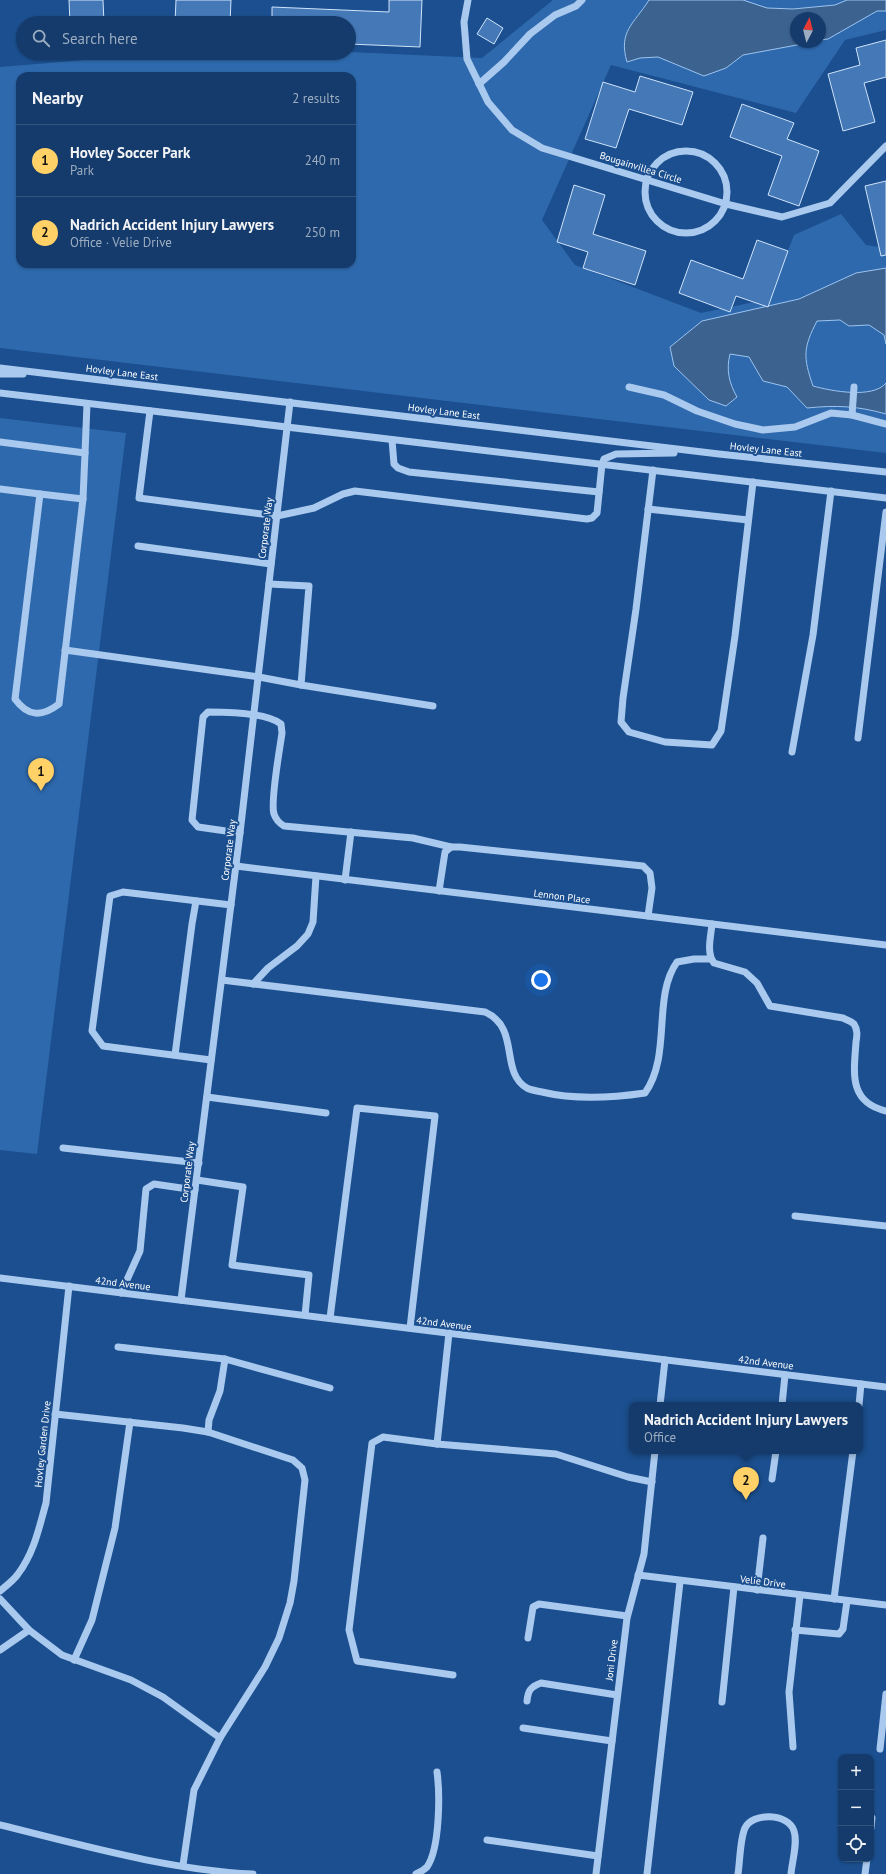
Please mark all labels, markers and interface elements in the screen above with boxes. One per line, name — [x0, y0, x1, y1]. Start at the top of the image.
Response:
north arrow — [790, 12, 826, 48]
search box — [16, 16, 356, 60]
icon: search — [30, 27, 52, 49]
text: Search here — [62, 29, 138, 48]
text: Nearby — [32, 87, 83, 109]
text: 2 results — [292, 90, 340, 107]
text: Hovley Soccer Park — [70, 143, 190, 162]
street label: Bougainvillea Circle — [598, 149, 684, 186]
text: 1 — [41, 152, 49, 169]
text: 240 m — [305, 152, 340, 169]
text: Park — [70, 162, 94, 179]
text: Nadrich Accident Injury Lawyers — [70, 215, 274, 234]
text: 2 — [41, 224, 49, 241]
text: 250 m — [305, 224, 340, 241]
text: Office · Velie Drive — [70, 234, 172, 251]
street label: Hovley Lane East — [85, 362, 159, 383]
street label: Hovley Lane East — [407, 401, 481, 422]
street label: Hovley Lane East — [729, 439, 803, 460]
street label: Corporate Way — [255, 496, 276, 559]
pin: 1 — [28, 758, 54, 791]
street label: Corporate Way — [218, 818, 239, 881]
street label: Lennon Place — [533, 887, 591, 906]
your location — [531, 970, 551, 990]
street label: Corporate Way — [177, 1140, 198, 1203]
street label: 42nd Avenue — [95, 1274, 151, 1293]
street label: 42nd Avenue — [416, 1314, 472, 1333]
street label: 42nd Avenue — [738, 1353, 794, 1372]
street label: Hovley Garden Drive — [31, 1400, 54, 1488]
popup — [629, 1402, 863, 1454]
text: Nadrich Accident Injury Lawyers — [644, 1410, 848, 1429]
text: Office — [644, 1429, 676, 1446]
pin: 2 — [733, 1467, 759, 1500]
street label: Velie Drive — [738, 1572, 787, 1591]
street label: Joni Drive — [602, 1639, 620, 1682]
map controls — [838, 1754, 874, 1862]
button: + — [838, 1754, 874, 1790]
button: − — [838, 1790, 874, 1826]
button: locate — [838, 1826, 874, 1862]

